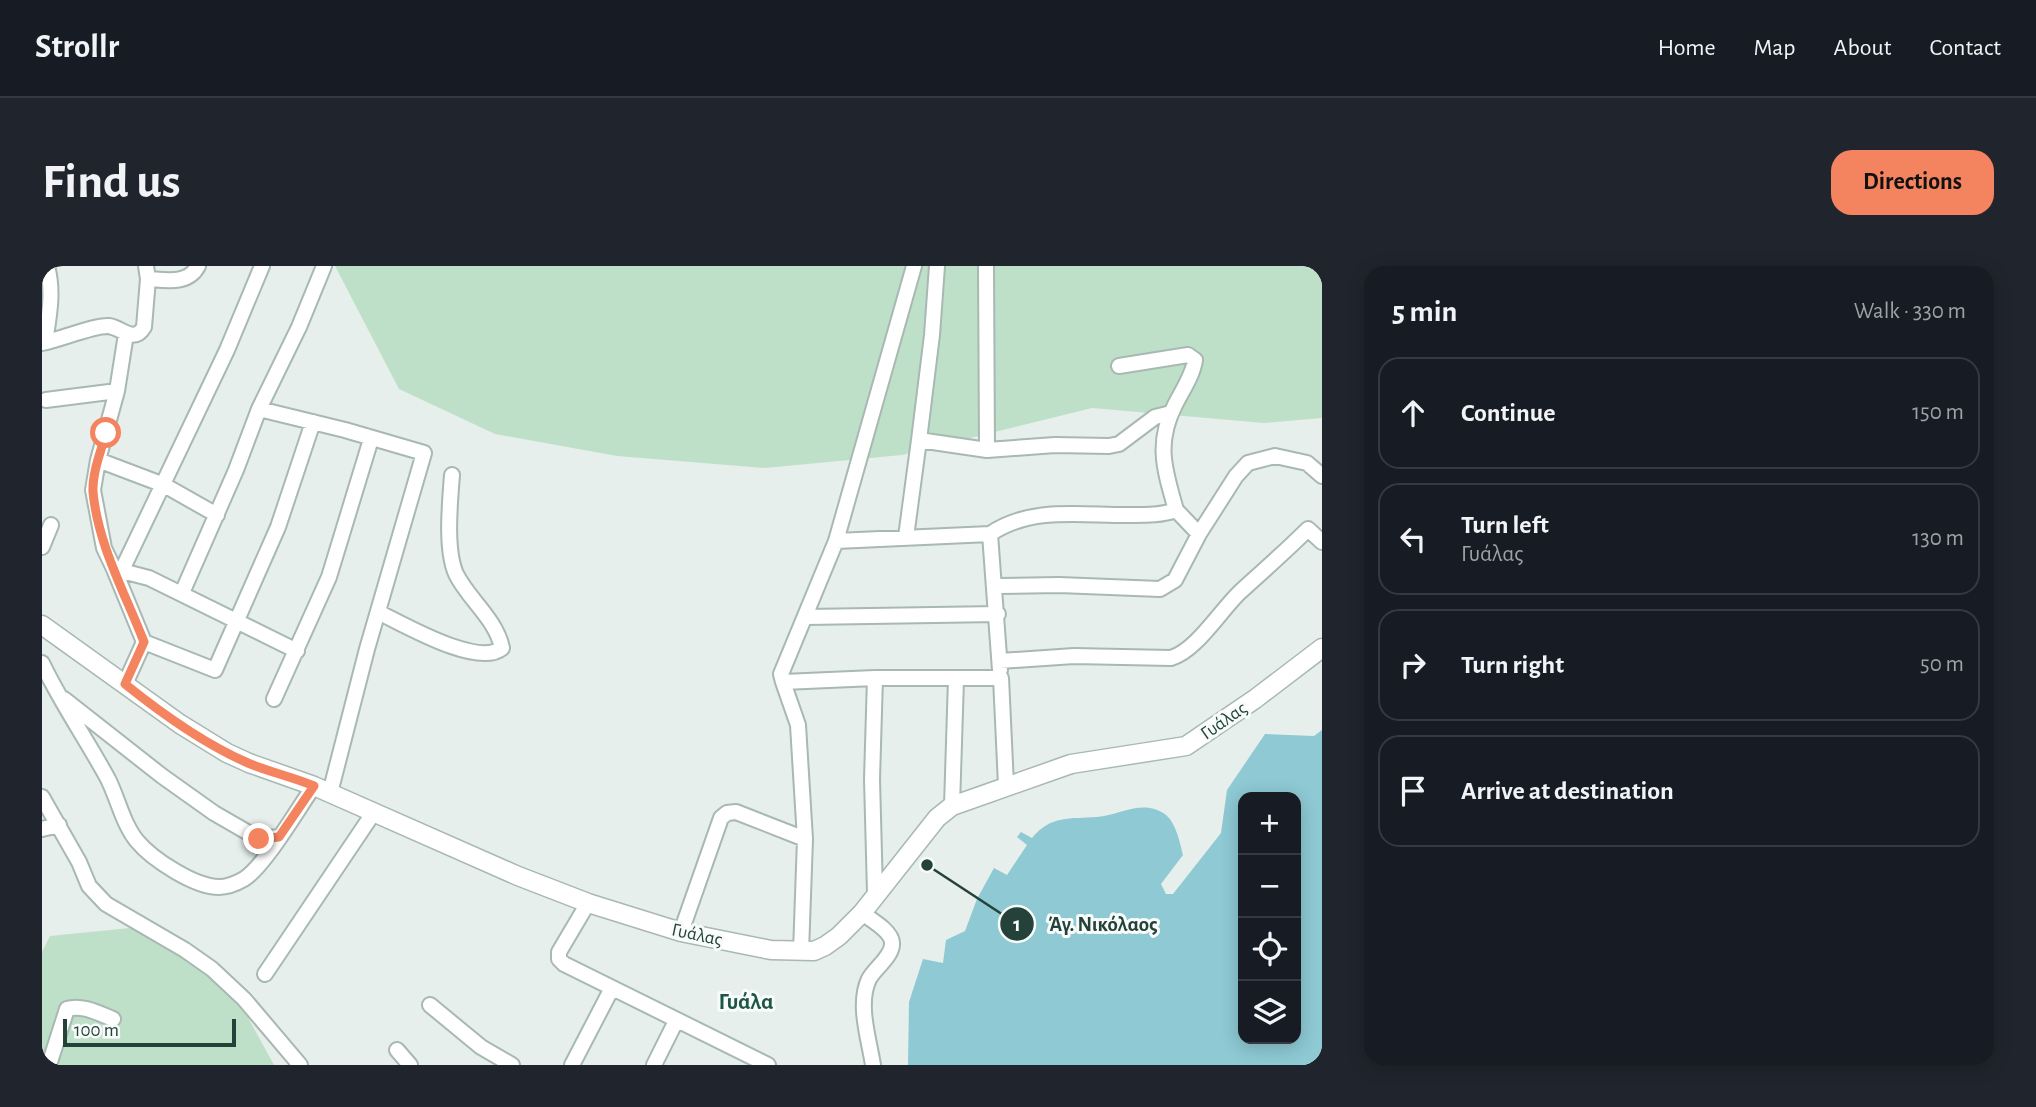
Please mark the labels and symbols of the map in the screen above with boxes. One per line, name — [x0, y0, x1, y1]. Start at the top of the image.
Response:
route start — [90, 417, 121, 448]
street label: Γυάλας — [1197, 698, 1251, 744]
route end — [243, 823, 274, 854]
callout: Άγ. Νικόλαος — [1000, 903, 1172, 945]
text: 1 — [1013, 914, 1021, 935]
text: Άγ. Νικόλαος — [1049, 914, 1158, 935]
street label: Γυάλας — [670, 920, 724, 950]
district label: Γυάλα — [719, 991, 773, 1014]
scale bar — [63, 1016, 236, 1048]

